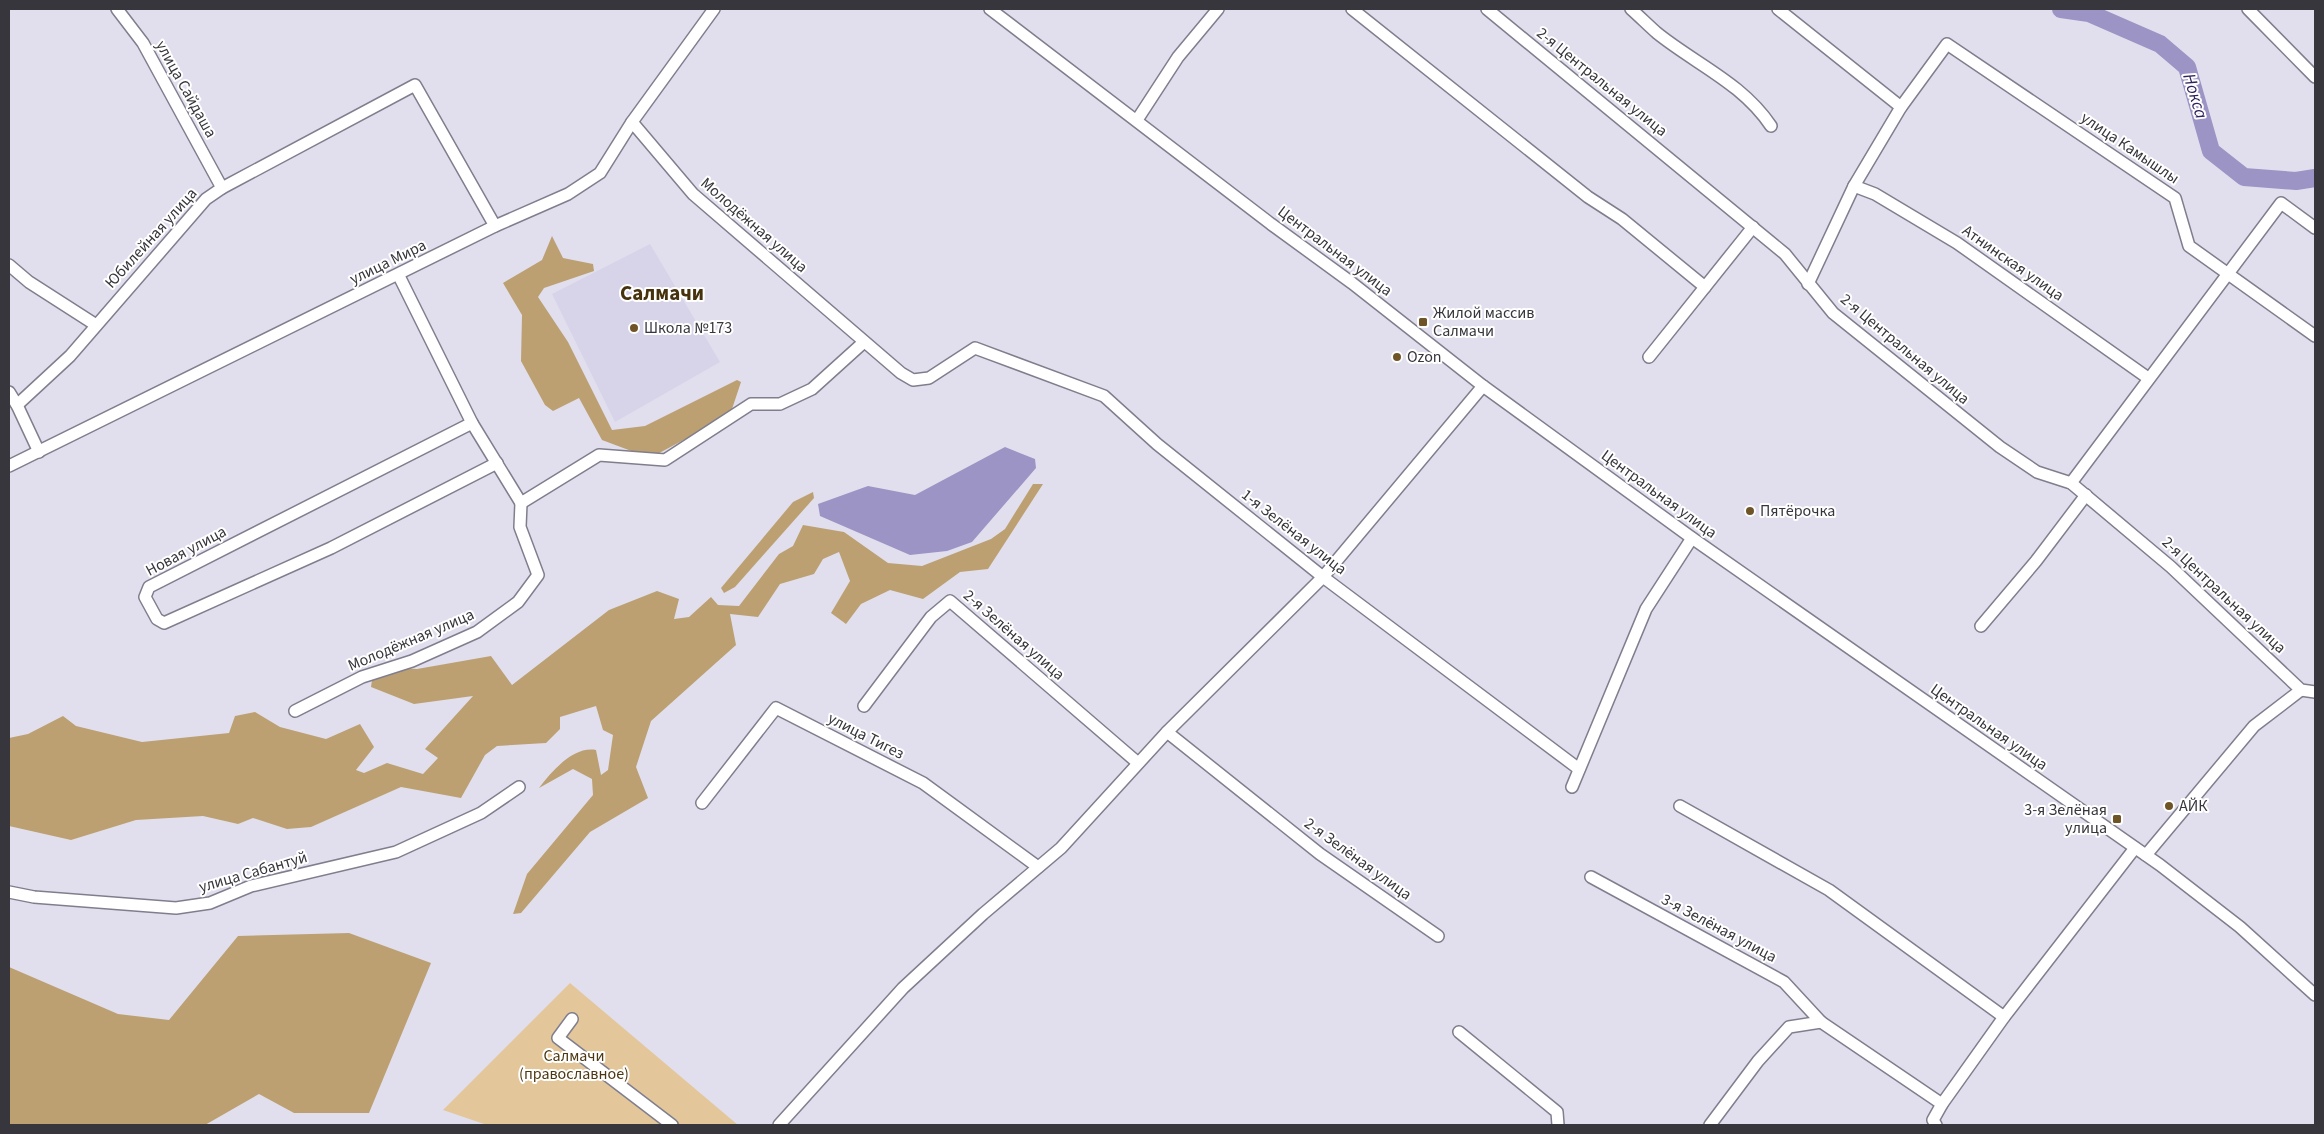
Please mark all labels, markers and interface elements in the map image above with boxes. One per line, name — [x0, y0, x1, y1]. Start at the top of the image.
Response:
street label: 2-я Центральная улица — [1532, 22, 1672, 142]
street label: улица Сайдаша — [150, 36, 222, 142]
water label: Нокса — [2176, 70, 2214, 122]
street label: улица Камышлы — [2076, 107, 2184, 189]
street label: Молодёжная улица — [696, 172, 812, 278]
street label: Юбилейная улица — [100, 183, 202, 293]
street label: Центральная улица — [1273, 201, 1397, 301]
street label: Атнинская улица — [1958, 220, 2068, 306]
street label: улица Мира — [346, 234, 430, 290]
district label: Салмачи — [620, 278, 704, 308]
street label: 2-я Центральная улица — [1836, 288, 1974, 410]
place label: Жилой массив Салмачи — [1433, 302, 1534, 342]
marker: Жилой массив Салмачи — [1417, 316, 1429, 328]
place label: Школа №173 — [644, 317, 732, 339]
marker: Школа №173 — [628, 322, 640, 334]
place label: Ozon — [1407, 346, 1442, 368]
marker: Ozon — [1391, 351, 1403, 363]
street label: Центральная улица — [1597, 444, 1721, 544]
street label: 1-я Зелёная улица — [1237, 484, 1351, 580]
place label: Пятёрочка — [1760, 500, 1835, 522]
marker: Пятёрочка — [1744, 505, 1756, 517]
street label: Новая улица — [142, 520, 230, 582]
street label: 2-я Центральная улица — [2157, 532, 2291, 658]
street label: 2-я Зелёная улица — [959, 585, 1069, 685]
street label: Молодёжная улица — [344, 603, 478, 677]
street label: Центральная улица — [1926, 678, 2052, 776]
street label: улица Тигез — [824, 707, 908, 765]
place label: АЙК — [2179, 795, 2208, 817]
place label: 3-я Зелёная улица — [2024, 799, 2107, 839]
marker: АЙК — [2163, 800, 2175, 812]
street label: 2-я Зелёная улица — [1300, 813, 1416, 905]
marker: 3-я Зелёная улица — [2111, 813, 2123, 825]
street label: улица Сабантуй — [196, 846, 310, 898]
street label: 3-я Зелёная улица — [1657, 888, 1781, 968]
park label: Салмачи (православное) — [519, 1045, 629, 1085]

